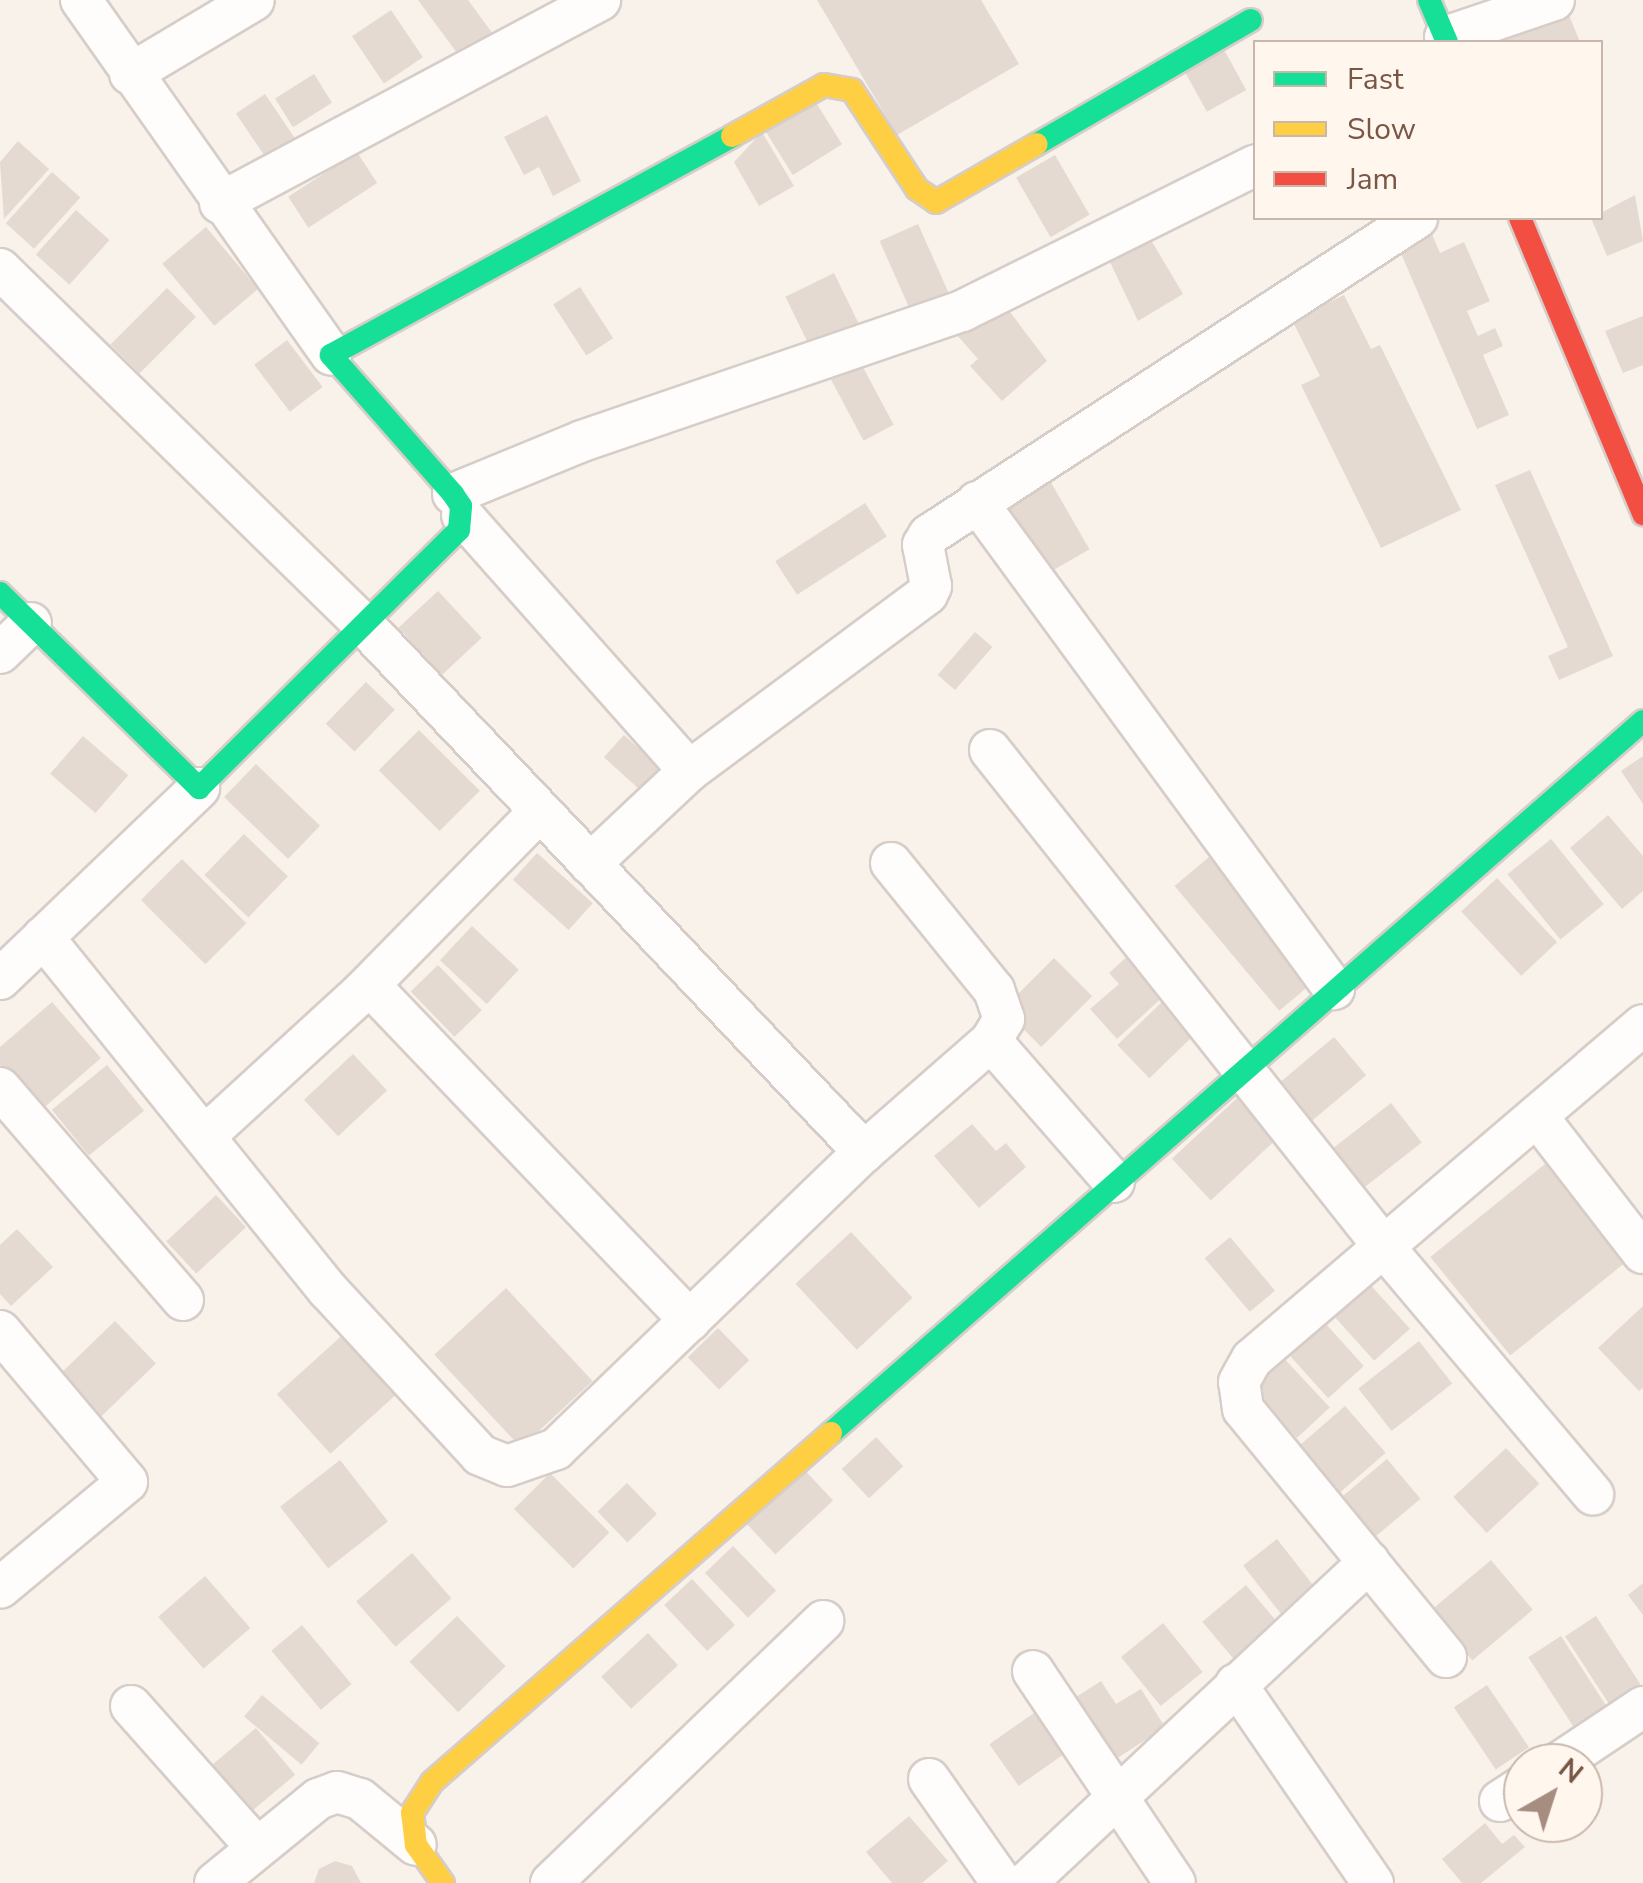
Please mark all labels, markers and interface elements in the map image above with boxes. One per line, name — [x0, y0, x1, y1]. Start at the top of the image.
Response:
legend — [1253, 40, 1603, 220]
text: Fast — [1347, 59, 1404, 100]
text: Slow — [1347, 109, 1416, 150]
text: Jam — [1347, 159, 1398, 200]
north arrow — [1503, 1743, 1603, 1843]
text: N — [1551, 1750, 1591, 1793]

